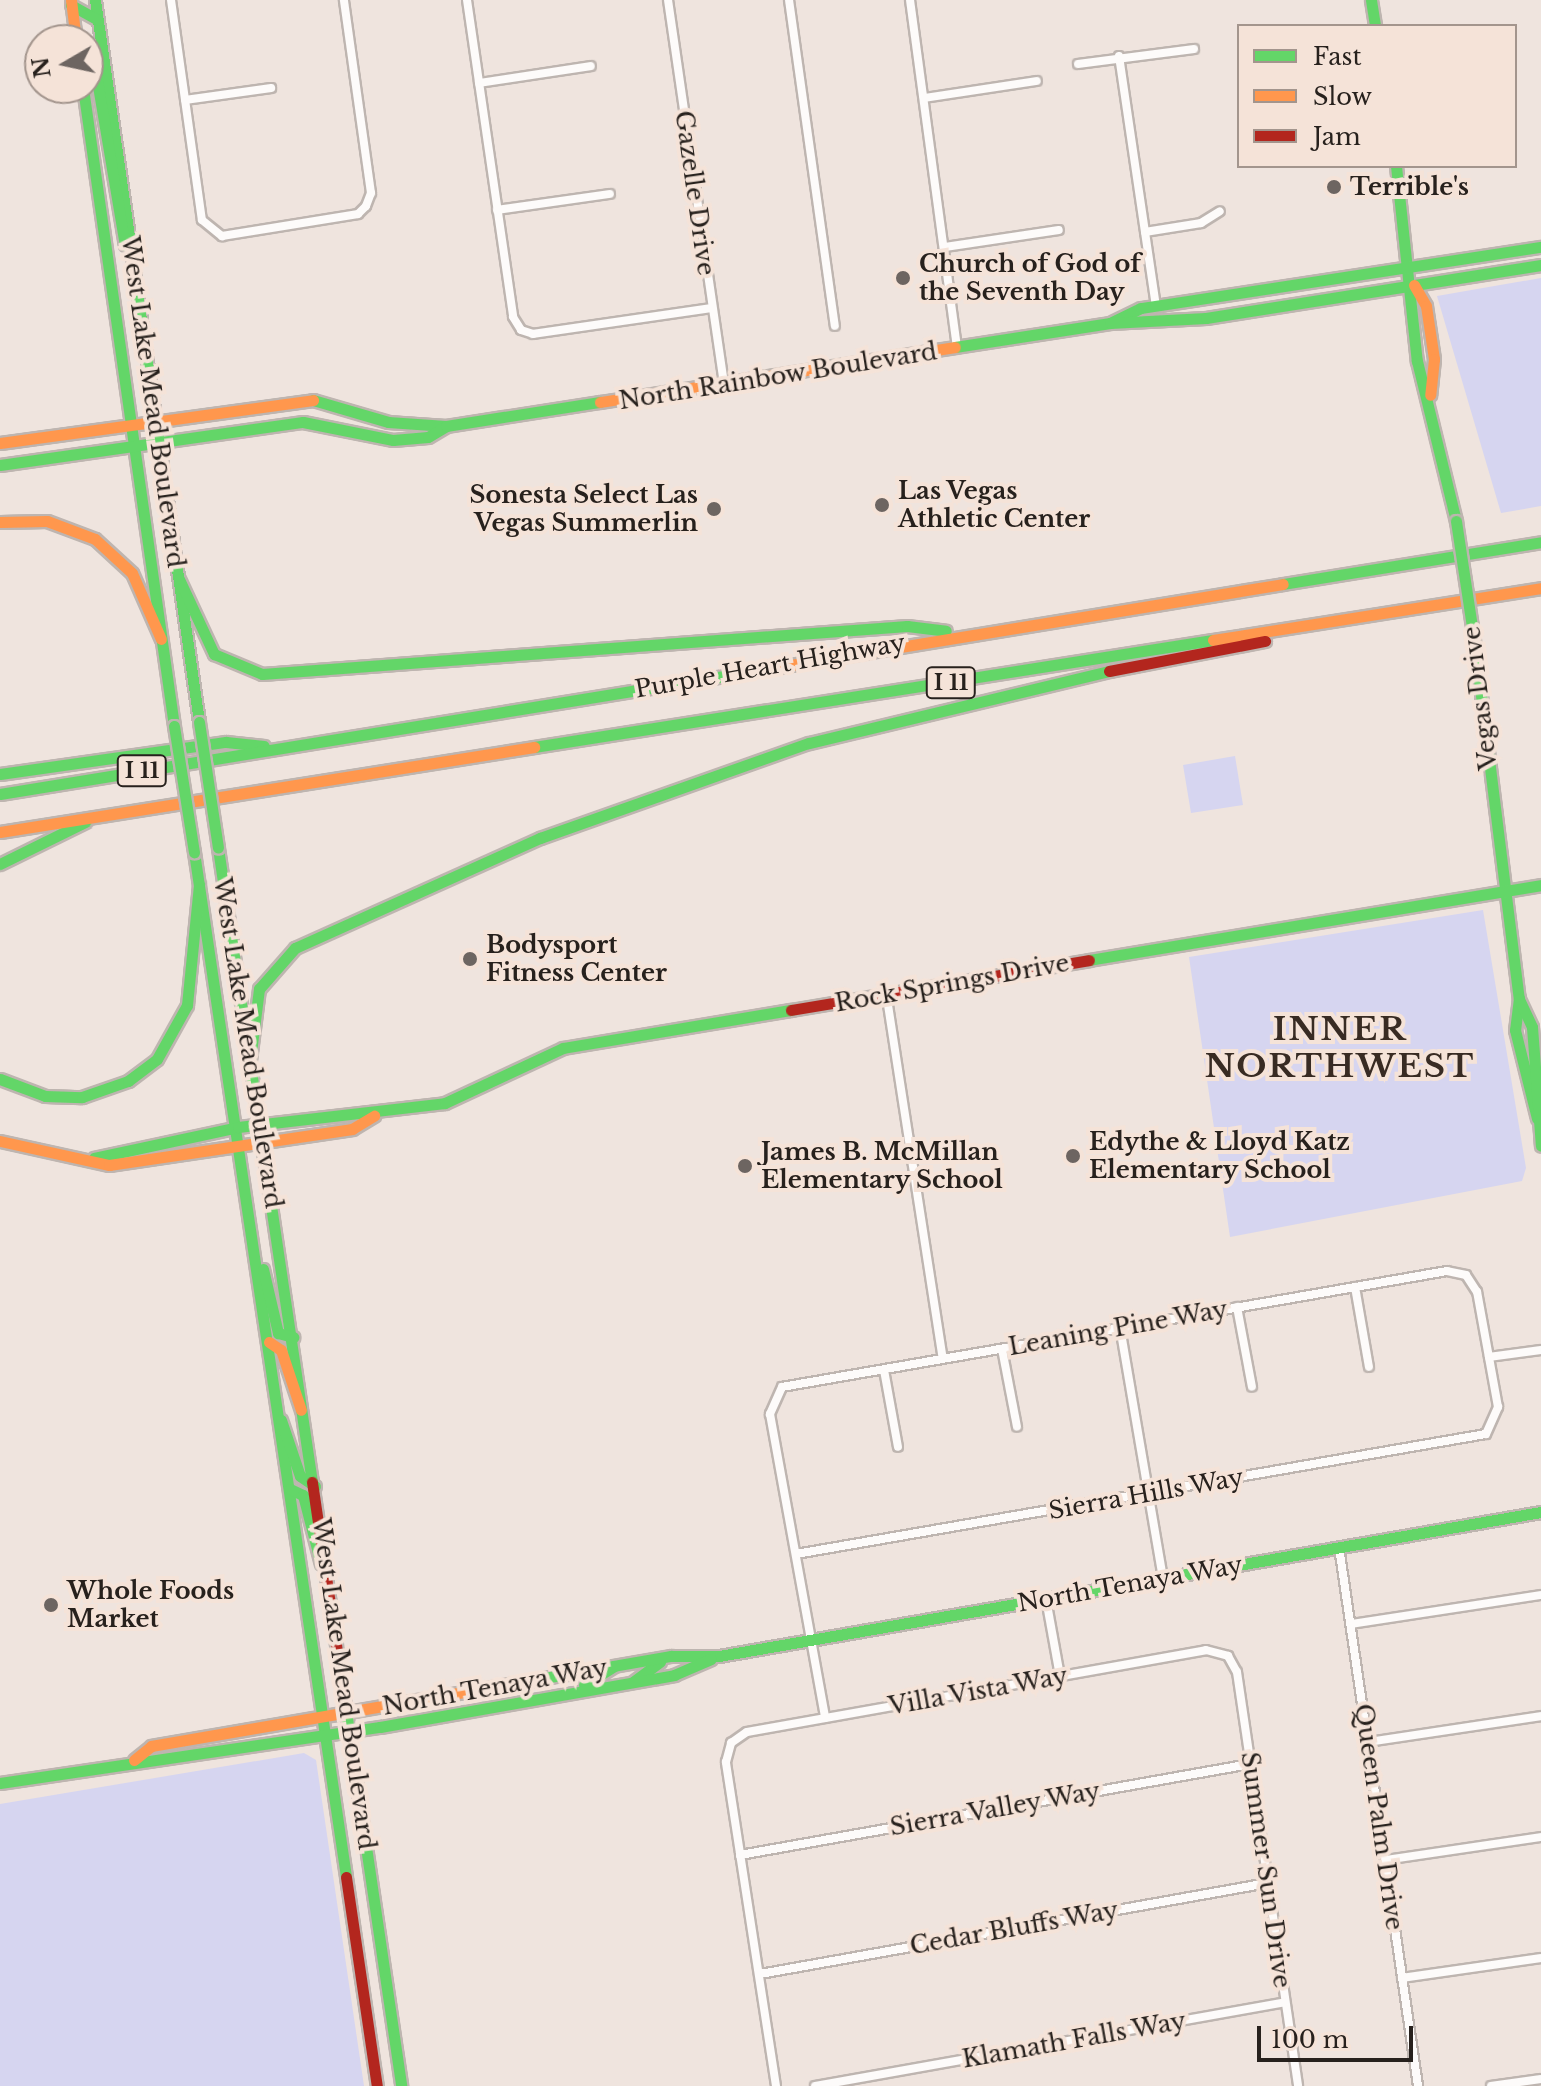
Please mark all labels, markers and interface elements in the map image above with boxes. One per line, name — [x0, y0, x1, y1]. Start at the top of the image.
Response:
north arrow — [24, 24, 104, 104]
legend — [1237, 24, 1517, 168]
text: Fast — [1313, 42, 1361, 71]
text: N — [27, 55, 57, 80]
text: Slow — [1313, 82, 1372, 111]
street label: Gazelle Drive — [669, 109, 721, 277]
text: Jam — [1313, 122, 1361, 151]
place label: Terrible's — [1350, 173, 1469, 201]
marker: Terrible's — [1325, 178, 1343, 196]
street label: West Lake Mead Boulevard — [115, 234, 191, 570]
place label: Church of God of the Seventh Day — [919, 250, 1141, 306]
marker: Church of God of the Seventh Day — [894, 269, 912, 287]
street label: North Rainbow Boulevard — [617, 337, 939, 415]
place label: Las Vegas Athletic Center — [898, 477, 1090, 533]
place label: Sonesta Select Las Vegas Summerlin — [470, 481, 698, 537]
marker: Las Vegas Athletic Center — [873, 496, 891, 514]
marker: Sonesta Select Las Vegas Summerlin — [705, 500, 723, 518]
street label: Vegas Drive — [1457, 624, 1503, 772]
street label: Purple Heart Highway — [633, 628, 907, 704]
road number: I 11 — [925, 665, 977, 701]
road number: I 11 — [116, 753, 168, 789]
street label: West Lake Mead Boulevard — [208, 876, 288, 1210]
place label: Bodysport Fitness Center — [486, 931, 667, 987]
street label: Rock Springs Drive — [833, 948, 1071, 1018]
marker: Bodysport Fitness Center — [461, 950, 479, 968]
district label: INNER NORTHWEST — [1205, 1011, 1475, 1086]
place label: Edythe & Lloyd Katz Elementary School — [1089, 1128, 1350, 1184]
place label: James B. McMillan Elementary School — [761, 1138, 1003, 1194]
marker: Edythe & Lloyd Katz Elementary School — [1064, 1147, 1082, 1165]
marker: James B. McMillan Elementary School — [736, 1157, 754, 1175]
street label: Leaning Pine Way — [1006, 1294, 1230, 1362]
street label: Sierra Hills Way — [1046, 1463, 1246, 1525]
street label: West Lake Mead Boulevard — [306, 1516, 382, 1852]
street label: North Tenaya Way — [1014, 1550, 1246, 1618]
place label: Whole Foods Market — [67, 1577, 234, 1633]
marker: Whole Foods Market — [42, 1596, 60, 1614]
street label: North Tenaya Way — [379, 1653, 611, 1721]
street label: Villa Vista Way — [885, 1661, 1071, 1721]
street label: Queen Palm Drive — [1349, 1702, 1409, 1932]
street label: Summer Sun Drive — [1235, 1750, 1297, 1990]
street label: Sierra Valley Way — [886, 1776, 1104, 1842]
street label: Cedar Bluffs Way — [907, 1895, 1121, 1961]
street label: Klamath Falls Way — [960, 2006, 1188, 2074]
scale bar — [1261, 2010, 1417, 2060]
text: 100 m — [1271, 2025, 1349, 2054]

